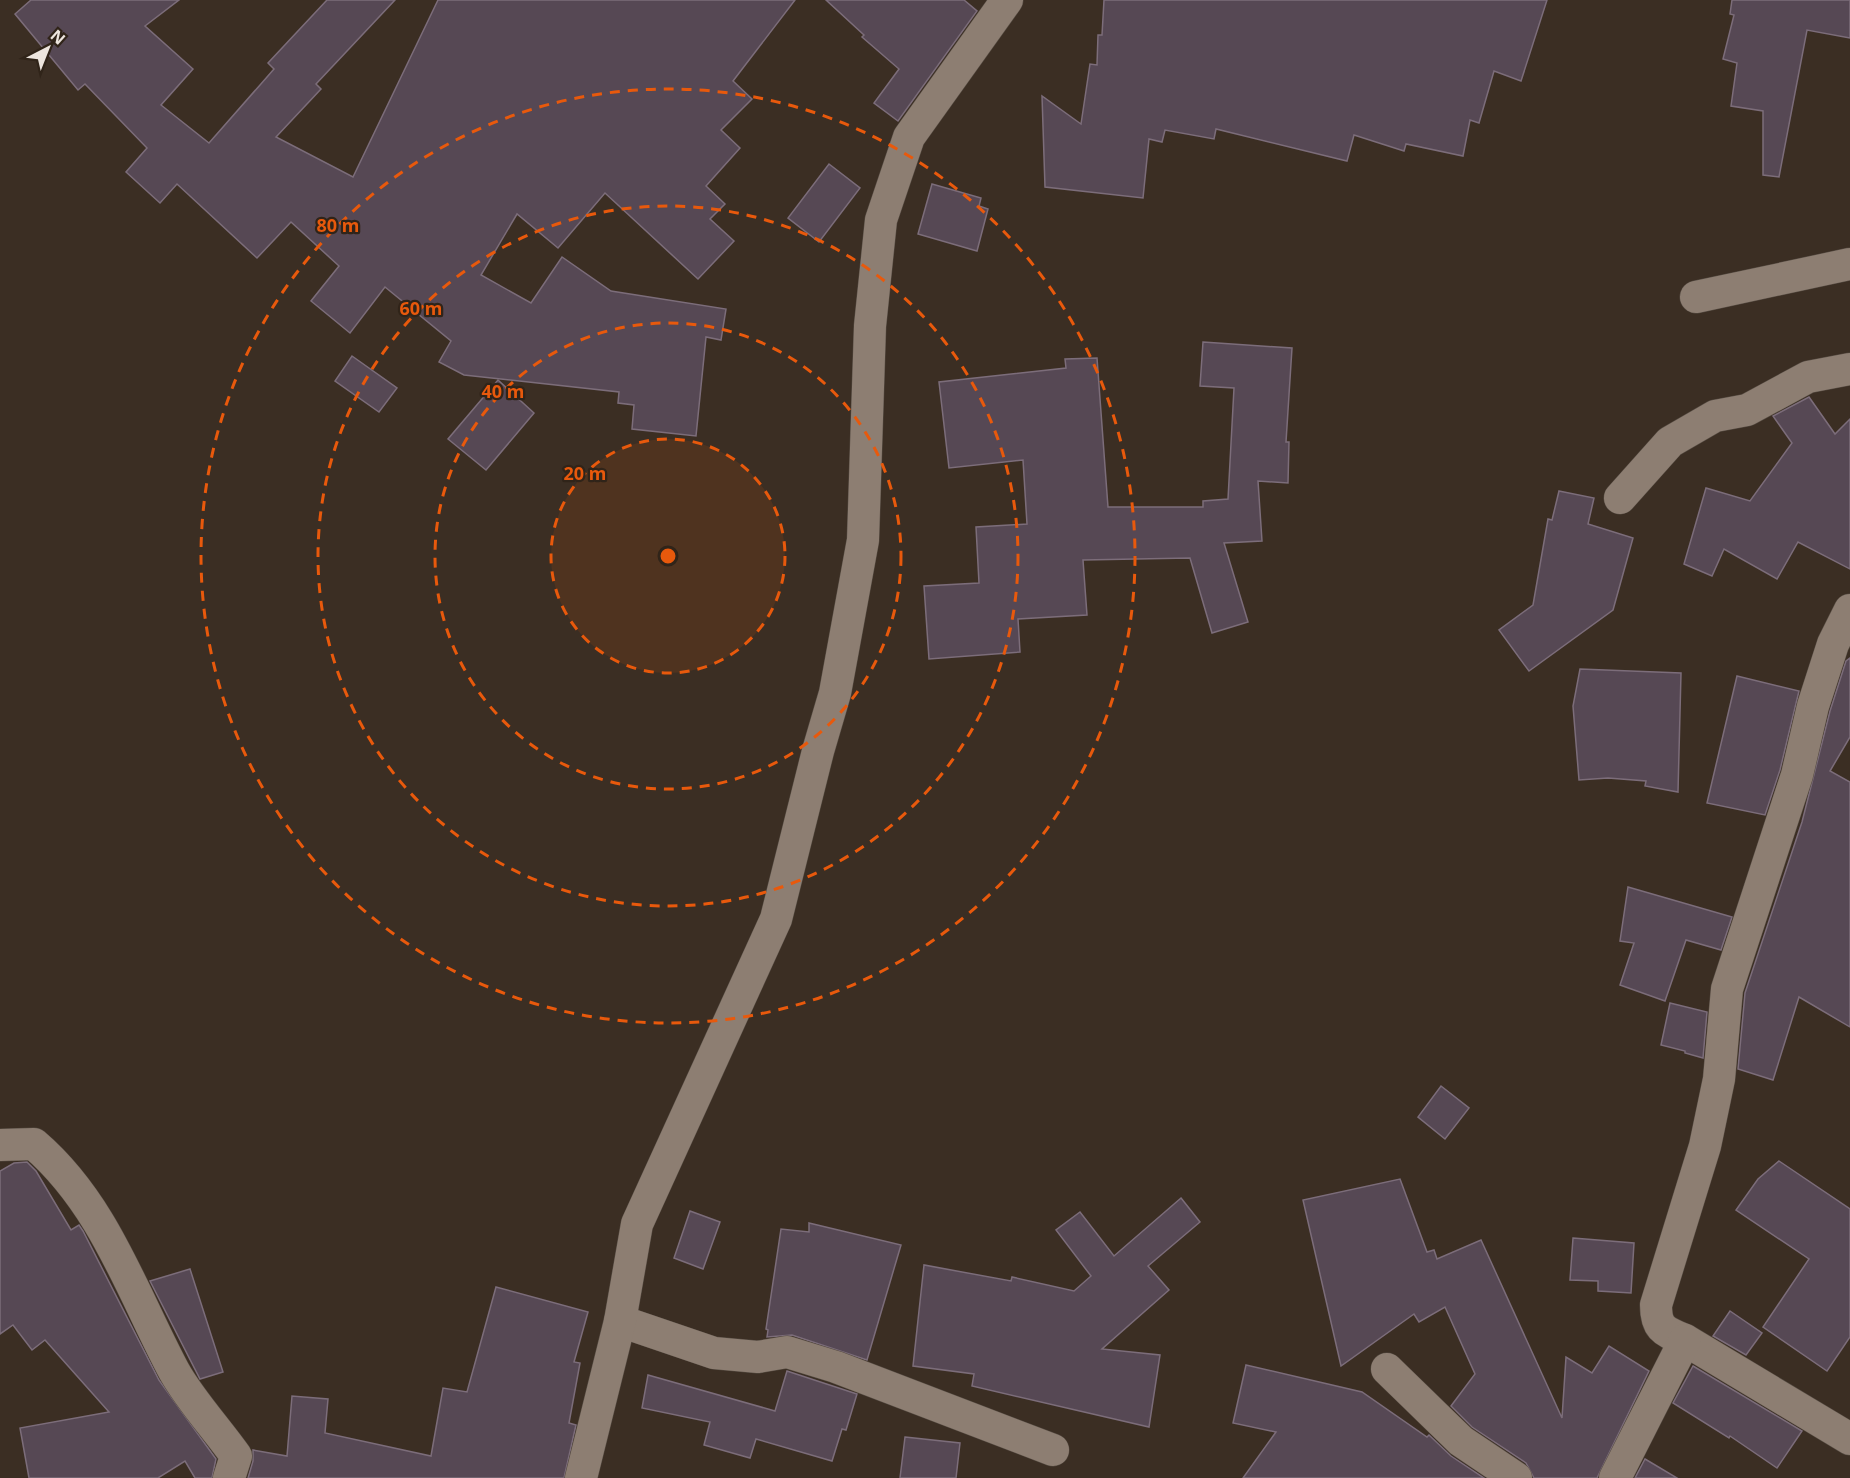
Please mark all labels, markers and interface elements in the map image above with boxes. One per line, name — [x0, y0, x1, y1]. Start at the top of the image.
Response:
north arrow — [18, 18, 78, 78]
text: N — [46, 24, 70, 49]
text: 80 m — [317, 213, 359, 237]
text: 60 m — [400, 296, 442, 320]
text: 40 m — [482, 379, 524, 403]
text: 20 m — [564, 461, 606, 485]
centre of rings — [658, 546, 678, 566]

